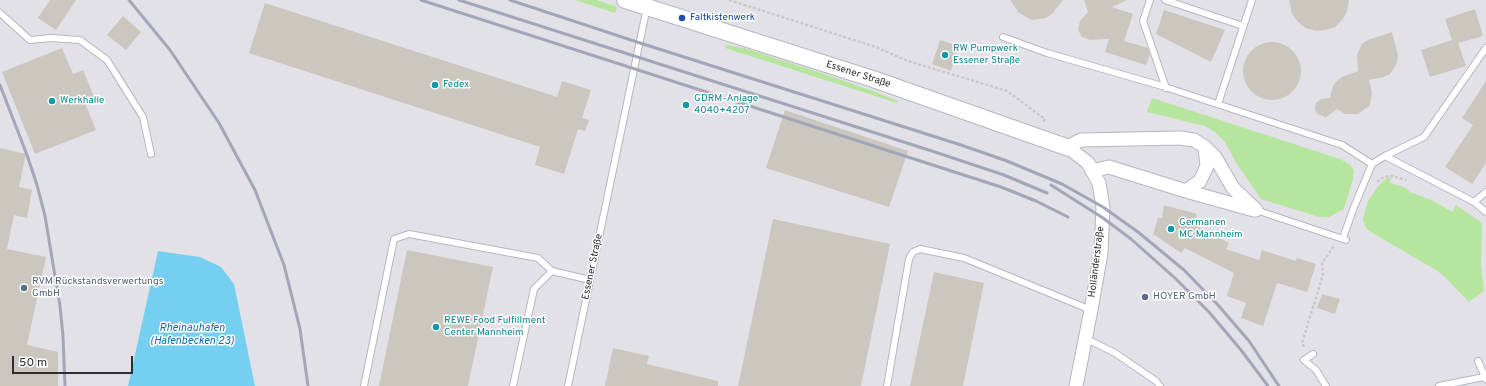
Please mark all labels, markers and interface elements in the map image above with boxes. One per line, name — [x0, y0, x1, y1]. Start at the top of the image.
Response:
place label: Faltkistenwerk — [690, 12, 755, 24]
marker: Faltkistenwerk — [677, 13, 687, 23]
place label: RW Pumpwerk Essener Straße — [953, 43, 1020, 66]
marker: RW Pumpwerk Essener Straße — [940, 50, 950, 60]
street label: Essener Straße — [824, 59, 892, 91]
place label: Fedex — [443, 79, 469, 91]
marker: Fedex — [430, 80, 440, 90]
place label: GDRM-Anlage 4040+4207 — [694, 93, 758, 116]
place label: Werkhalle — [60, 95, 104, 107]
marker: Werkhalle — [47, 96, 57, 106]
marker: GDRM-Anlage 4040+4207 — [681, 100, 691, 110]
place label: Germanen MC Mannheim — [1179, 217, 1243, 240]
marker: Germanen MC Mannheim — [1166, 224, 1176, 234]
street label: Holländerstraße — [1087, 226, 1107, 298]
street label: Essener Straße — [580, 233, 606, 301]
place label: RVM Rückstandsverwertungs GmbH — [32, 276, 163, 300]
marker: RVM Rückstandsverwertungs GmbH — [19, 283, 29, 293]
place label: HOYER GmbH — [1153, 291, 1216, 303]
marker: HOYER GmbH — [1140, 292, 1150, 302]
place label: REWE Food Fulfillment Center Mannheim — [444, 315, 545, 338]
water label: Rheinauhafen (Hafenbecken 23) — [150, 322, 234, 348]
marker: REWE Food Fulfillment Center Mannheim — [431, 322, 441, 332]
scale bar — [14, 348, 135, 374]
text: 50 m — [19, 355, 47, 371]

